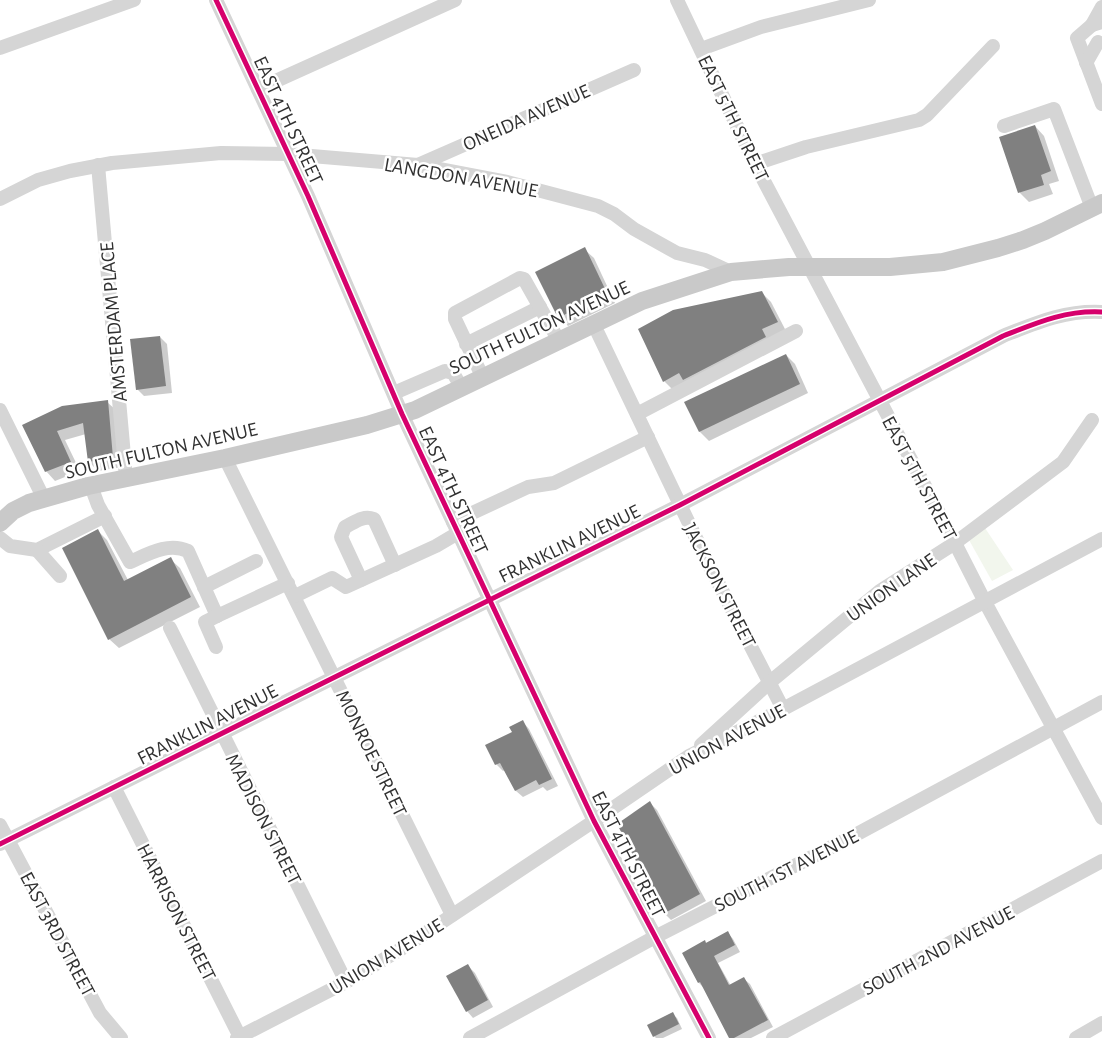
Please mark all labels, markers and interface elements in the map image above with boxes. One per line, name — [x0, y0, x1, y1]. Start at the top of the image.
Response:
street label: EAST 5TH STREET — [694, 52, 772, 185]
street label: EAST 4TH STREET — [250, 53, 327, 188]
street label: ONEIDA AVENUE — [460, 81, 593, 155]
street label: LANGDON AVENUE — [382, 155, 540, 201]
street label: AMSTERDAM PLACE — [97, 241, 131, 403]
street label: SOUTH FULTON AVENUE — [446, 277, 633, 378]
street label: EAST 5TH STREET — [878, 413, 960, 544]
street label: SOUTH FULTON AVENUE — [63, 419, 260, 483]
street label: EAST 4TH STREET — [415, 423, 492, 558]
street label: FRANKLIN AVENUE — [496, 501, 644, 587]
street label: JACKSON STREET — [679, 520, 759, 651]
street label: UNION LANE — [843, 550, 940, 626]
street label: FRANKLIN AVENUE — [134, 681, 281, 769]
street label: MONROE STREET — [332, 687, 410, 820]
street label: UNION AVENUE — [666, 701, 789, 779]
street label: MADISON STREET — [222, 751, 305, 888]
street label: EAST 4TH STREET — [588, 788, 669, 921]
street label: SOUTH 1ST AVENUE — [711, 826, 862, 916]
street label: HARRISON STREET — [133, 841, 219, 984]
street label: EAST 3RD STREET — [16, 869, 98, 1000]
street label: SOUTH 2ND AVENUE — [859, 902, 1018, 999]
street label: UNION AVENUE — [326, 915, 447, 999]

